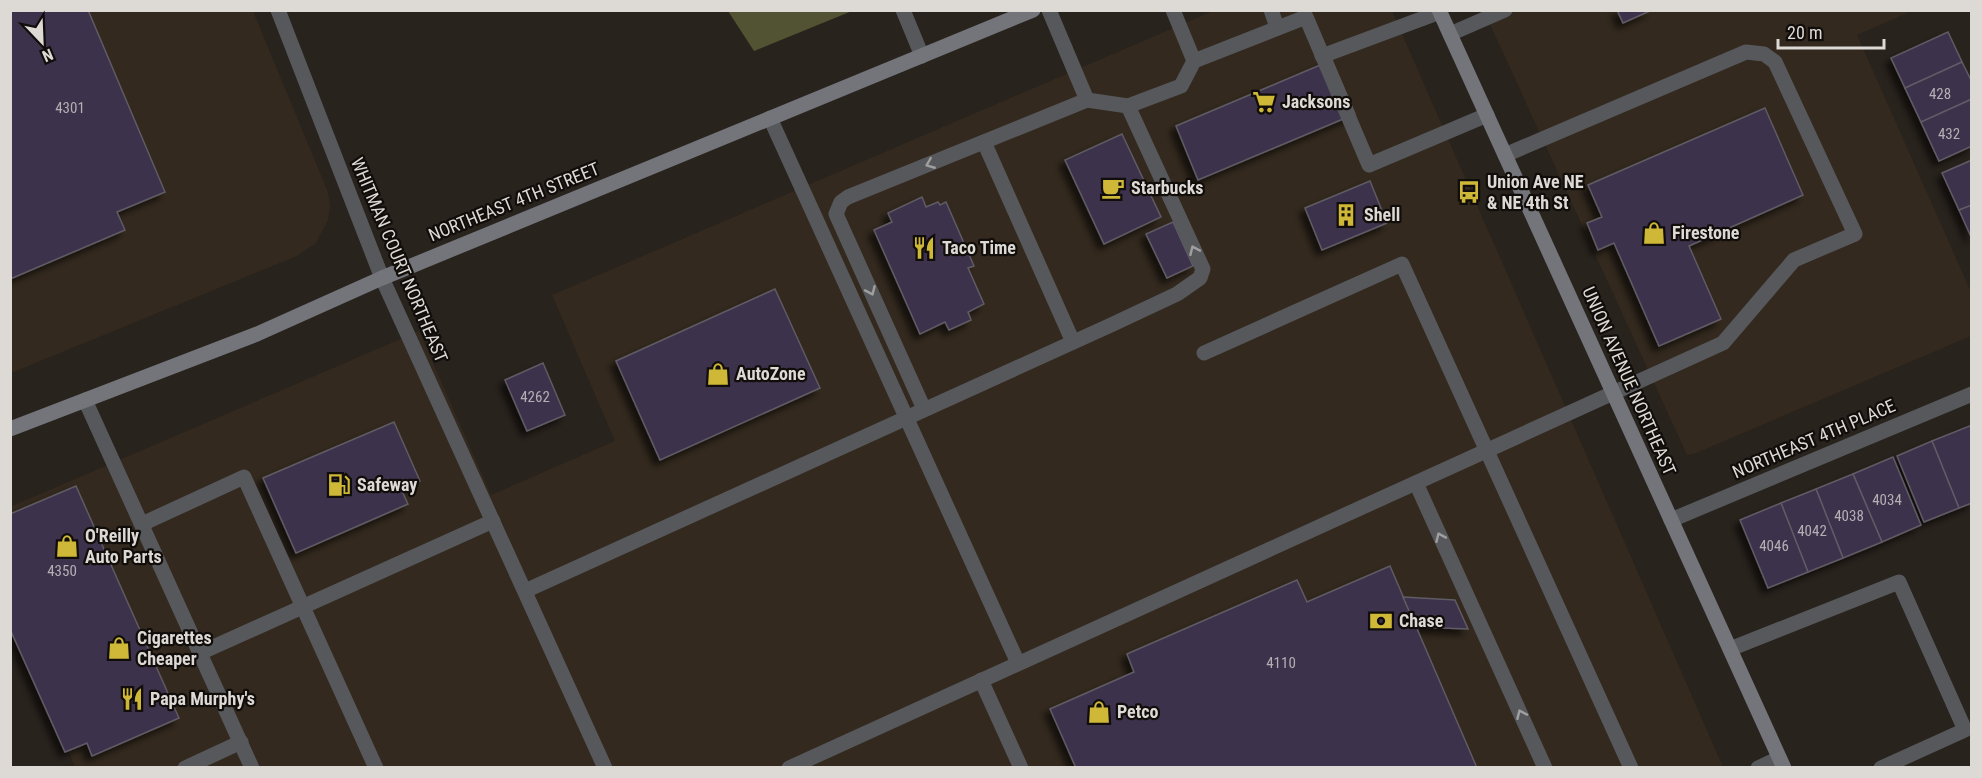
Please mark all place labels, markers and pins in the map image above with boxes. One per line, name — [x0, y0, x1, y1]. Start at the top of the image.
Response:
supermarket icon: Jacksons — [1251, 89, 1277, 115]
place label: Jacksons — [1282, 91, 1350, 112]
place label: Union Ave NE & NE 4th St — [1487, 171, 1584, 213]
cafe icon: Starbucks — [1100, 175, 1126, 201]
place label: Starbucks — [1131, 177, 1204, 198]
bus stop icon: Union Ave NE & NE 4th St — [1456, 179, 1482, 205]
building icon: Shell — [1333, 202, 1359, 228]
place label: Shell — [1364, 204, 1400, 225]
shop icon: Firestone — [1641, 220, 1667, 246]
place label: Firestone — [1672, 222, 1740, 243]
restaurant icon: Taco Time — [911, 235, 937, 261]
place label: Taco Time — [942, 237, 1016, 258]
shop icon: AutoZone — [705, 361, 731, 387]
place label: AutoZone — [736, 363, 806, 384]
fuel station icon: Safeway — [326, 472, 352, 498]
place label: Safeway — [357, 474, 417, 495]
place label: O'Reilly Auto Parts — [85, 525, 162, 567]
shop icon: O'Reilly Auto Parts — [54, 533, 80, 559]
bank icon: Chase — [1368, 608, 1394, 634]
place label: Chase — [1399, 610, 1444, 631]
place label: Cigarettes Cheaper — [137, 627, 212, 669]
shop icon: Cigarettes Cheaper — [106, 635, 132, 661]
restaurant icon: Papa Murphy's — [119, 686, 145, 712]
place label: Papa Murphy's — [150, 688, 255, 709]
shop icon: Petco — [1086, 699, 1112, 725]
place label: Petco — [1117, 701, 1159, 722]

